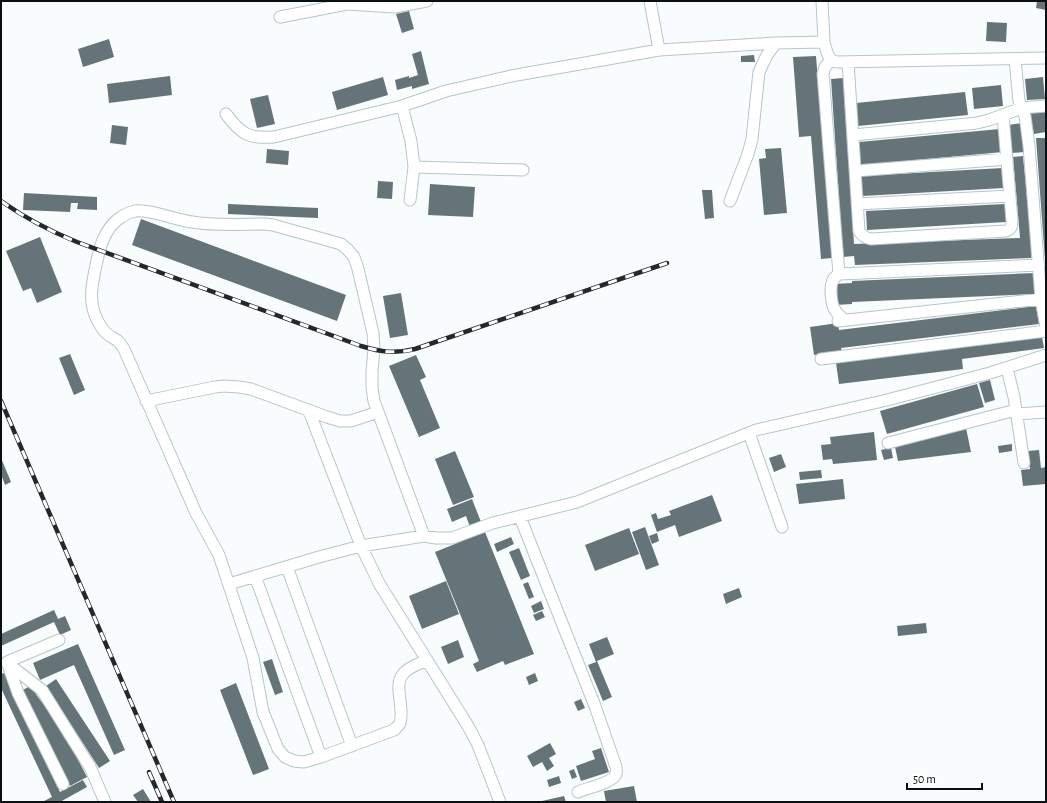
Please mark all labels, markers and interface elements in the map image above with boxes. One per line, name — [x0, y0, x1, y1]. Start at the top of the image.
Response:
scale bar — [907, 765, 982, 791]
text: 50 m — [913, 773, 936, 785]

